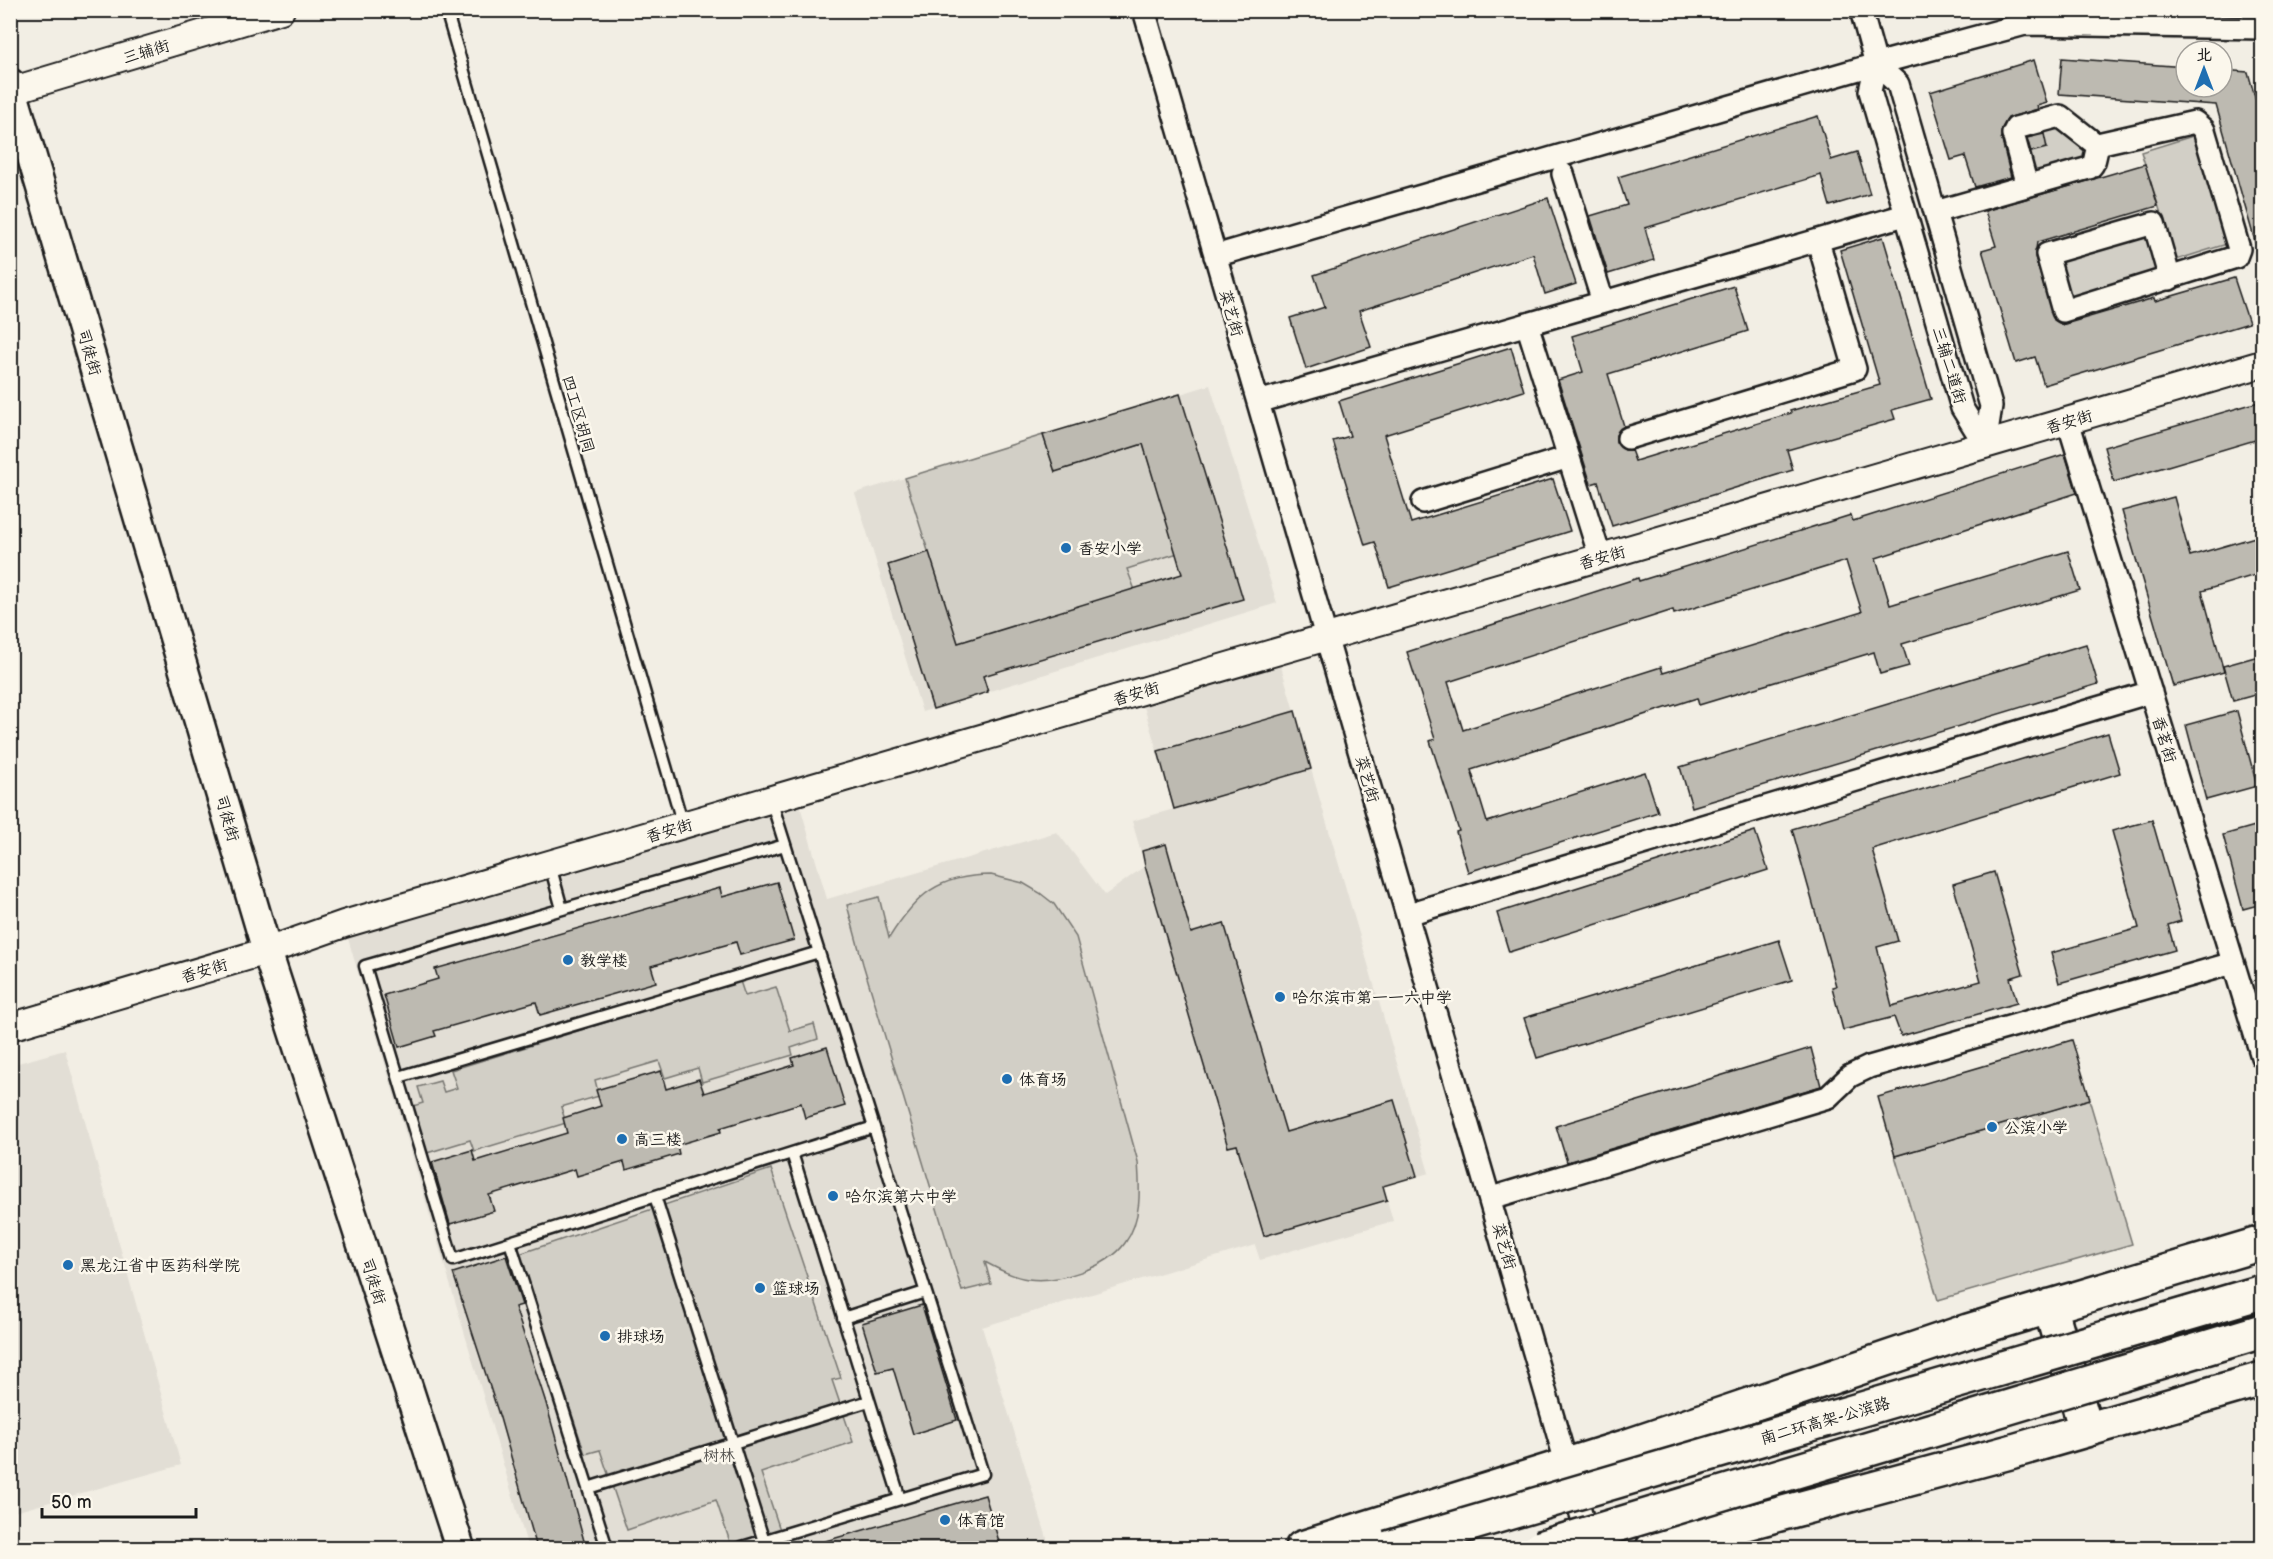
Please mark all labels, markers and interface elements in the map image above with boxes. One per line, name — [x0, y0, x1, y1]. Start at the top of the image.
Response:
street label: 三辅街 — [121, 36, 172, 69]
north arrow — [2174, 39, 2234, 99]
text: 北 — [2196, 46, 2212, 65]
street label: 菜艺街 — [1215, 288, 1246, 339]
street label: 三辅二道街 — [1928, 324, 1969, 406]
street label: 司徒街 — [73, 327, 104, 378]
street label: 四工区胡同 — [557, 373, 598, 455]
street label: 香安街 — [2044, 407, 2095, 438]
place label: 香安小学 — [1078, 540, 1142, 559]
marker: 香安小学 — [1059, 541, 1073, 555]
street label: 香安街 — [1577, 543, 1628, 574]
street label: 香安街 — [1111, 679, 1162, 710]
street label: 香茗街 — [2147, 714, 2180, 765]
street label: 菜艺街 — [1351, 754, 1382, 805]
street label: 司徒街 — [211, 793, 242, 844]
street label: 香安街 — [644, 816, 695, 847]
place label: 教学楼 — [580, 952, 628, 971]
marker: 教学楼 — [561, 953, 575, 967]
street label: 香安街 — [179, 955, 230, 988]
place label: 哈尔滨市第一一六中学 — [1292, 989, 1452, 1008]
marker: 哈尔滨市第一一六中学 — [1273, 990, 1287, 1004]
place label: 体育场 — [1019, 1071, 1067, 1090]
marker: 体育场 — [1000, 1072, 1014, 1086]
place label: 公滨小学 — [2004, 1119, 2068, 1138]
marker: 公滨小学 — [1985, 1120, 1999, 1134]
place label: 高三楼 — [634, 1131, 682, 1150]
marker: 高三楼 — [615, 1132, 629, 1146]
place label: 哈尔滨第六中学 — [845, 1188, 957, 1207]
marker: 哈尔滨第六中学 — [826, 1189, 840, 1203]
street label: 菜艺街 — [1488, 1221, 1519, 1272]
street label: 司徒街 — [356, 1256, 389, 1307]
place label: 黑龙江省中医药科学院 — [80, 1257, 240, 1276]
marker: 黑龙江省中医药科学院 — [61, 1258, 75, 1272]
place label: 篮球场 — [772, 1280, 820, 1299]
marker: 篮球场 — [753, 1281, 767, 1295]
place label: 排球场 — [617, 1328, 665, 1347]
marker: 排球场 — [598, 1329, 612, 1343]
street label: 南二环高架-公滨路 — [1758, 1394, 1892, 1449]
park label: 树林 — [703, 1447, 735, 1466]
scale bar — [42, 1481, 196, 1519]
text: 50 m — [51, 1492, 92, 1513]
place label: 体育馆 — [957, 1512, 1005, 1531]
marker: 体育馆 — [938, 1513, 952, 1527]

